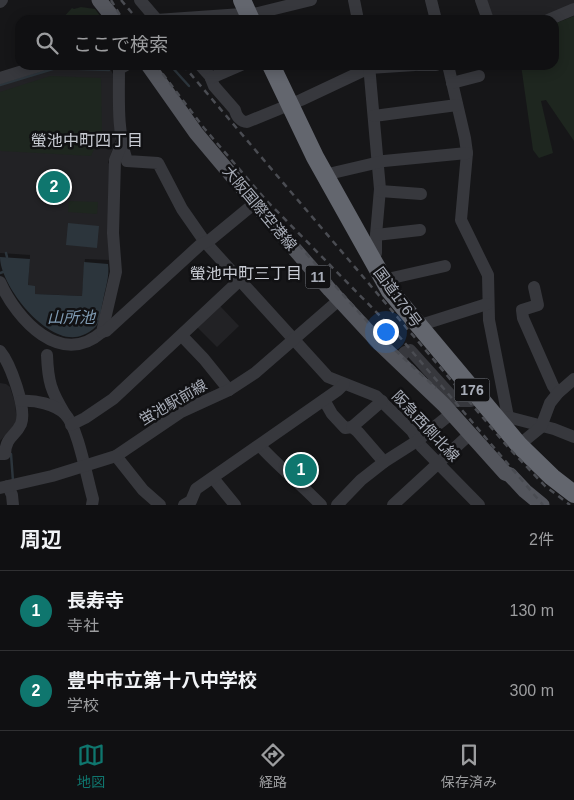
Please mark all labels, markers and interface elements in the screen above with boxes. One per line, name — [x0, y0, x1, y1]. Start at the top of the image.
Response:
search box — [15, 15, 559, 70]
icon: search — [33, 29, 61, 57]
text: ここで検索 — [73, 34, 168, 55]
district label: 螢池中町四丁目 — [31, 132, 143, 149]
street label: 大阪国際空港線 — [220, 162, 300, 254]
pin: 2 — [38, 168, 70, 206]
street label: 国道176号 — [371, 264, 425, 330]
district label: 螢池中町三丁目 — [190, 265, 302, 282]
road number: 11 — [306, 266, 330, 288]
water label: 山所池 — [47, 309, 97, 326]
your location — [373, 319, 399, 345]
street label: 蛍池駅前線 — [136, 376, 210, 428]
road number: 176 — [454, 378, 490, 402]
street label: 阪急西側北線 — [389, 387, 463, 465]
pin: 1 — [285, 451, 317, 489]
text: 周辺 — [20, 528, 62, 551]
text: 2件 — [529, 531, 554, 548]
text: 長寿寺 — [67, 590, 124, 611]
text: 1 — [32, 602, 40, 619]
text: 130 m — [510, 602, 554, 619]
text: 寺社 — [67, 617, 99, 634]
text: 豊中市立第十八中学校 — [67, 670, 257, 691]
text: 2 — [32, 682, 40, 699]
text: 300 m — [510, 682, 554, 699]
text: 学校 — [67, 697, 99, 714]
tab: 地図 — [77, 741, 105, 791]
tab: 経路 — [259, 741, 287, 791]
tab: 保存済み — [441, 741, 497, 791]

